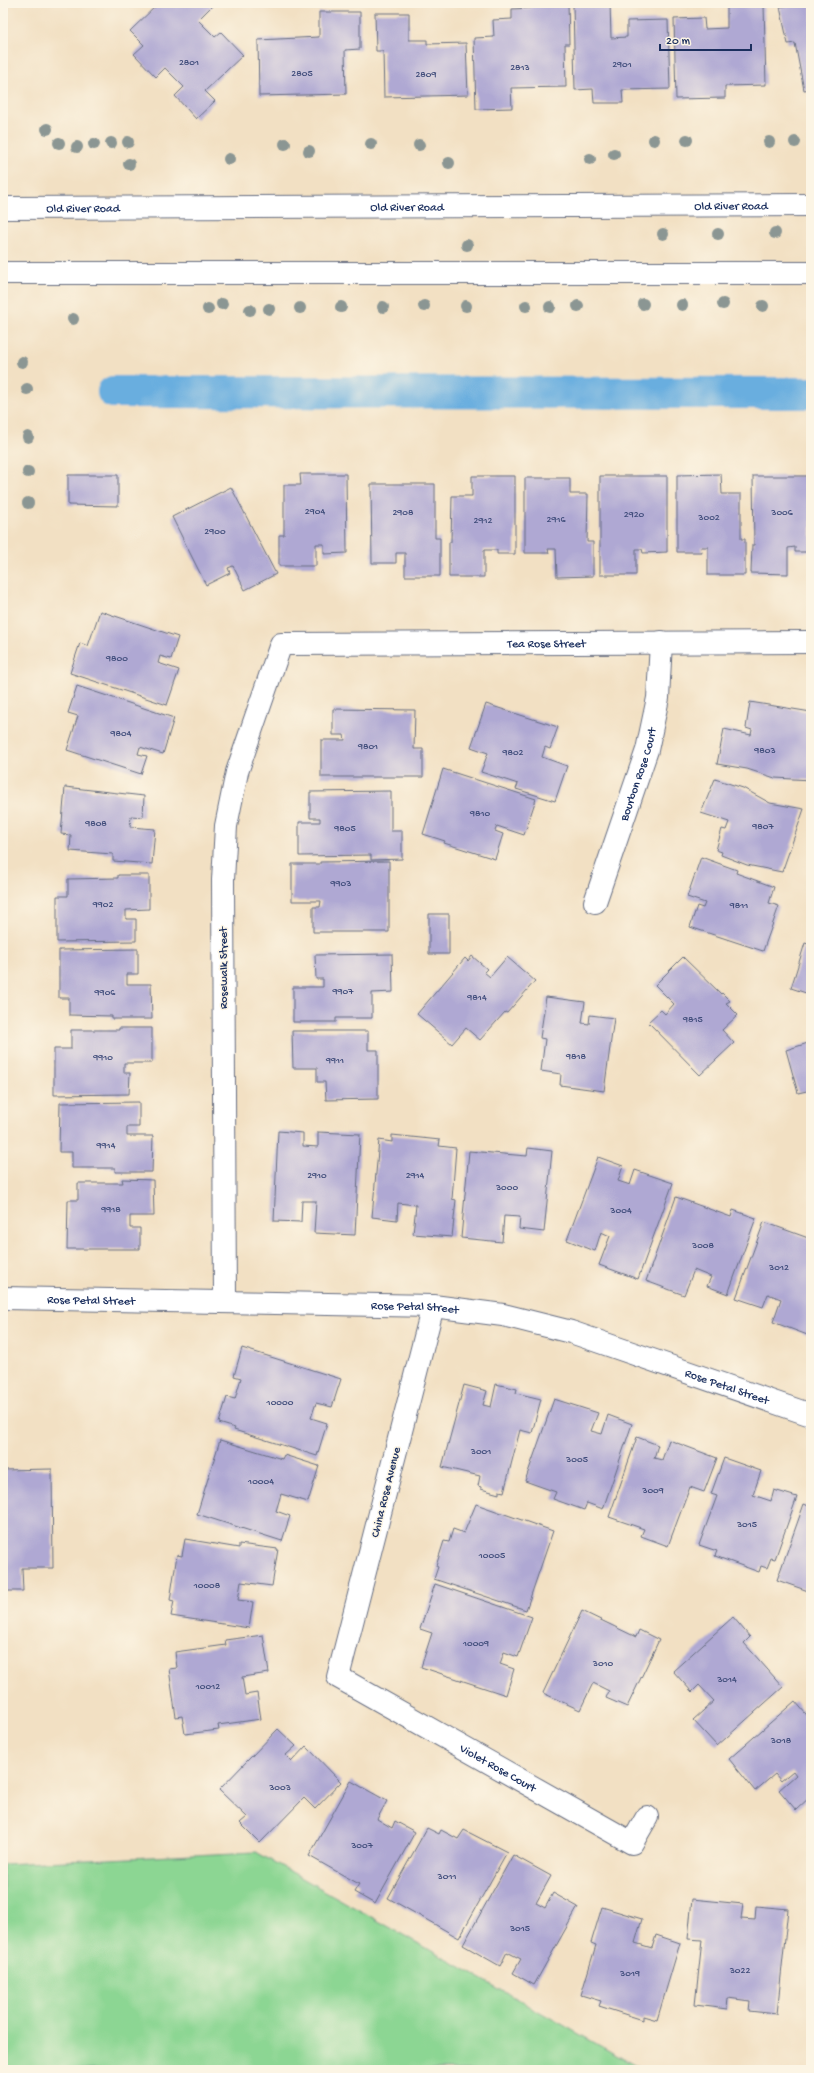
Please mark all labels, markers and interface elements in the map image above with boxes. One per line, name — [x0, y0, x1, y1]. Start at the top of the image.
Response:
scale bar — [660, 26, 751, 52]
text: 20 m — [666, 35, 691, 49]
house number: 2801 — [179, 57, 199, 69]
house number: 2901 — [612, 59, 632, 71]
house number: 2813 — [510, 62, 530, 74]
house number: 2805 — [291, 68, 313, 80]
house number: 2809 — [415, 69, 437, 81]
street label: Old River Road — [694, 200, 769, 214]
street label: Old River Road — [370, 201, 445, 216]
street label: Old River Road — [46, 203, 121, 217]
house number: 2904 — [305, 506, 325, 518]
house number: 2908 — [392, 507, 414, 519]
house number: 3006 — [770, 507, 794, 519]
house number: 2920 — [624, 509, 645, 521]
house number: 3002 — [697, 512, 720, 524]
house number: 2916 — [546, 514, 566, 526]
house number: 2912 — [474, 515, 493, 527]
house number: 2900 — [204, 526, 226, 538]
street label: Tea Rose Street — [506, 638, 587, 652]
house number: 9800 — [105, 653, 128, 665]
street label: Bourbon Rose Court — [618, 726, 661, 824]
house number: 9804 — [110, 728, 132, 740]
house number: 9801 — [357, 741, 378, 753]
house number: 9803 — [753, 745, 776, 757]
house number: 9802 — [501, 747, 524, 759]
house number: 9810 — [469, 808, 490, 820]
house number: 9808 — [84, 818, 107, 830]
house number: 9807 — [751, 821, 774, 833]
house number: 9805 — [333, 823, 356, 835]
house number: 9903 — [330, 878, 351, 890]
house number: 9902 — [92, 899, 113, 911]
house number: 9811 — [729, 900, 748, 912]
street label: Rosewalk Street — [218, 926, 232, 1009]
house number: 9907 — [332, 986, 354, 998]
house number: 9906 — [94, 987, 116, 999]
house number: 9814 — [466, 992, 487, 1004]
house number: 9815 — [682, 1014, 703, 1026]
house number: 9818 — [565, 1051, 587, 1063]
house number: 9910 — [92, 1052, 113, 1064]
house number: 9911 — [325, 1055, 344, 1067]
house number: 9914 — [96, 1140, 116, 1152]
house number: 2910 — [307, 1170, 327, 1182]
house number: 2914 — [406, 1170, 425, 1182]
house number: 3000 — [495, 1182, 518, 1194]
house number: 9918 — [100, 1204, 121, 1216]
house number: 3004 — [609, 1205, 632, 1217]
house number: 3008 — [691, 1240, 715, 1252]
house number: 3012 — [768, 1262, 789, 1274]
street label: Rose Petal Street — [47, 1294, 136, 1309]
street label: Rose Petal Street — [371, 1300, 460, 1318]
street label: Rose Petal Street — [683, 1367, 771, 1409]
house number: 10000 — [266, 1397, 294, 1409]
street label: China Rose Avenue — [369, 1445, 405, 1539]
house number: 3001 — [470, 1446, 491, 1458]
house number: 3005 — [565, 1454, 588, 1466]
house number: 10004 — [247, 1476, 274, 1488]
house number: 3009 — [641, 1485, 664, 1497]
house number: 3015 — [736, 1519, 757, 1531]
house number: 10005 — [478, 1550, 505, 1562]
house number: 10008 — [193, 1580, 221, 1592]
house number: 10009 — [462, 1638, 489, 1650]
house number: 3010 — [592, 1658, 614, 1670]
house number: 3014 — [716, 1674, 737, 1686]
house number: 10012 — [195, 1681, 220, 1693]
house number: 3018 — [770, 1735, 792, 1747]
street label: Violet Rose Court — [456, 1742, 539, 1797]
house number: 3003 — [268, 1782, 291, 1794]
house number: 3007 — [350, 1840, 374, 1852]
house number: 3011 — [437, 1871, 456, 1883]
house number: 3015 — [509, 1923, 530, 1935]
house number: 3022 — [729, 1965, 750, 1977]
house number: 3019 — [619, 1968, 640, 1980]

